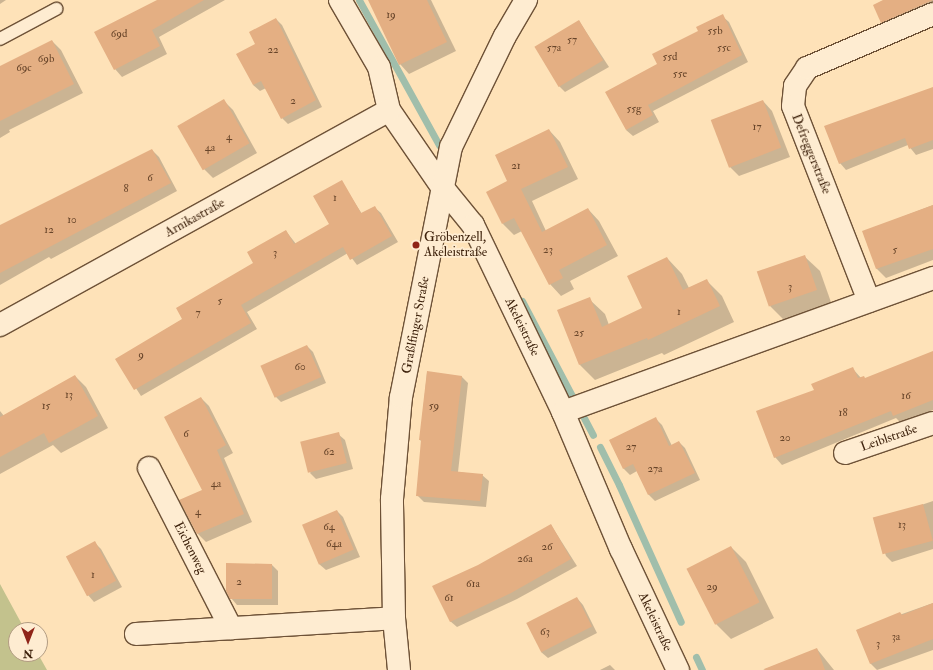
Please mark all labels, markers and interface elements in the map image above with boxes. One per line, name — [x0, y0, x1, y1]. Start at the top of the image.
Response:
house number: 19 — [386, 8, 396, 22]
house number: 55b — [707, 24, 723, 38]
house number: 69d — [111, 27, 127, 41]
house number: 57 — [567, 33, 577, 47]
house number: 57a — [547, 41, 561, 55]
house number: 55c — [717, 41, 731, 55]
house number: 22 — [267, 43, 279, 57]
house number: 55d — [662, 50, 678, 64]
house number: 69b — [38, 52, 54, 66]
house number: 69c — [16, 61, 32, 75]
house number: 55e — [673, 67, 687, 81]
house number: 2 — [290, 94, 296, 108]
house number: 55g — [626, 102, 642, 116]
street label: Defreggerstraße — [788, 112, 834, 196]
house number: 17 — [753, 120, 761, 134]
house number: 4 — [226, 130, 232, 144]
house number: 4a — [205, 141, 215, 155]
house number: 21 — [511, 159, 521, 173]
house number: 6 — [147, 171, 153, 185]
house number: 8 — [123, 182, 129, 196]
house number: 1 — [333, 191, 337, 205]
street label: Arnikastraße — [162, 195, 228, 241]
house number: 10 — [67, 213, 77, 227]
house number: 12 — [44, 223, 54, 237]
place label: Gröbenzell, Akeleistraße — [424, 230, 487, 261]
marker: Gröbenzell, Akeleistraße — [411, 240, 421, 250]
house number: 23 — [543, 243, 553, 257]
house number: 5 — [893, 243, 897, 257]
house number: 3 — [273, 246, 277, 260]
street label: Graßlfinger Straße — [399, 275, 433, 375]
house number: 3 — [788, 280, 792, 294]
house number: 5 — [218, 294, 222, 308]
street label: Akeleistraße — [501, 295, 543, 359]
house number: 1 — [677, 305, 681, 319]
house number: 7 — [195, 306, 201, 320]
house number: 25 — [574, 326, 584, 340]
house number: 9 — [138, 348, 144, 362]
house number: 60 — [294, 360, 306, 374]
house number: 13 — [65, 388, 73, 402]
house number: 16 — [901, 389, 911, 403]
house number: 15 — [42, 399, 50, 413]
house number: 59 — [429, 399, 439, 413]
house number: 18 — [838, 406, 848, 420]
street label: Leiblstraße — [858, 421, 920, 455]
house number: 6 — [183, 427, 189, 441]
house number: 20 — [779, 431, 791, 445]
house number: 27 — [626, 440, 636, 454]
house number: 62 — [323, 445, 335, 459]
house number: 27a — [647, 462, 663, 476]
house number: 4a — [211, 477, 221, 491]
house number: 4 — [195, 505, 201, 519]
house number: 13 — [898, 518, 906, 532]
street label: Eichenweg — [170, 519, 210, 577]
house number: 64 — [323, 520, 335, 534]
house number: 64a — [326, 537, 342, 551]
house number: 26 — [541, 540, 553, 554]
house number: 26a — [517, 552, 533, 566]
house number: 1 — [91, 568, 95, 582]
house number: 2 — [236, 575, 242, 589]
house number: 61a — [466, 577, 480, 591]
house number: 29 — [706, 580, 718, 594]
street label: Akeleistraße — [635, 590, 675, 654]
house number: 61 — [444, 591, 454, 605]
north arrow — [8, 622, 48, 662]
house number: 63 — [540, 625, 550, 639]
house number: 3a — [892, 630, 900, 644]
house number: 3 — [876, 637, 880, 651]
text: N — [23, 647, 33, 660]

